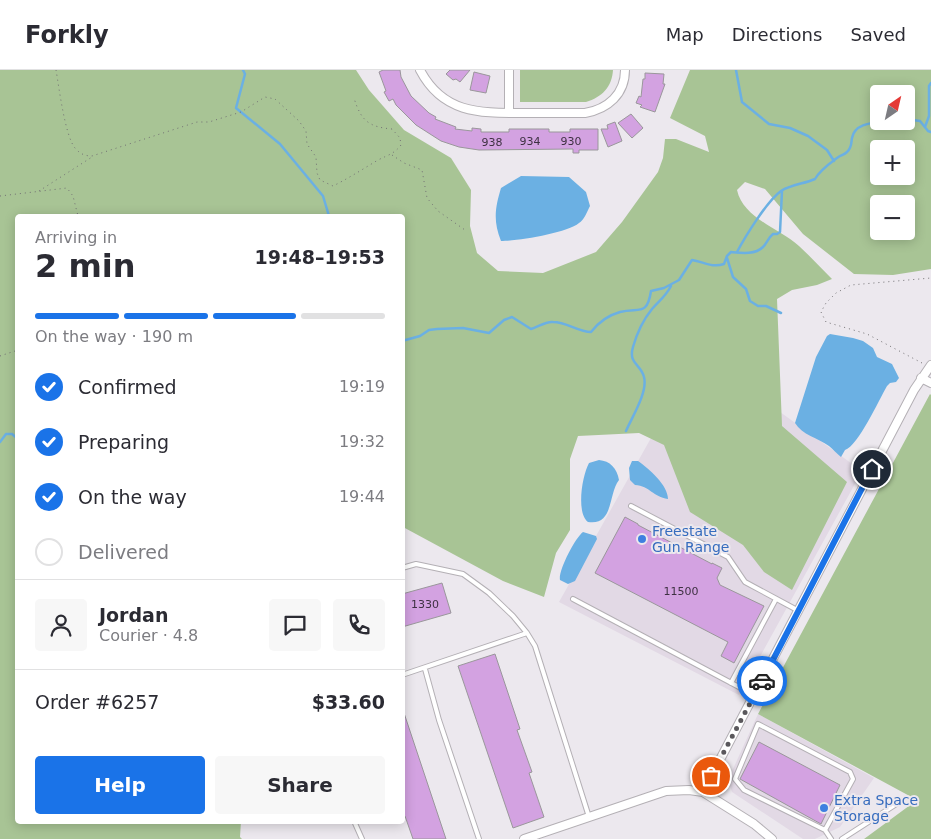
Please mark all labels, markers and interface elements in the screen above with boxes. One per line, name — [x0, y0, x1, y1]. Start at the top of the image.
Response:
text: Forkly — [25, 21, 109, 49]
text: Map — [666, 24, 704, 45]
text: Directions — [732, 24, 822, 45]
text: Saved — [850, 24, 906, 45]
north arrow — [870, 85, 915, 130]
map controls — [870, 85, 915, 240]
house number: 934 — [520, 135, 541, 148]
house number: 930 — [561, 135, 582, 148]
house number: 938 — [482, 136, 503, 149]
button: + — [870, 140, 915, 185]
button: − — [870, 195, 915, 240]
text: Arriving in — [35, 228, 117, 247]
text: 19:48–19:53 — [255, 246, 385, 268]
text: 2 min — [35, 247, 136, 285]
text: On the way · 190 m — [35, 327, 193, 346]
icon: check — [35, 373, 63, 401]
text: Confirmed — [78, 376, 177, 398]
text: 19:19 — [339, 377, 385, 396]
icon: check — [35, 428, 63, 456]
text: Preparing — [78, 431, 169, 453]
text: 19:32 — [339, 432, 385, 451]
pin — [851, 448, 893, 490]
icon: home — [858, 455, 886, 483]
icon: check — [35, 483, 63, 511]
text: On the way — [78, 486, 187, 508]
text: 19:44 — [339, 487, 385, 506]
place label: Freestate Gun Range — [652, 523, 729, 555]
marker: Freestate Gun Range — [636, 533, 648, 545]
text: Delivered — [78, 541, 169, 563]
house number: 11500 — [664, 585, 699, 598]
house number: 1330 — [411, 598, 439, 611]
button: person — [35, 599, 87, 651]
button: chat — [269, 599, 321, 651]
button: phone — [333, 599, 385, 651]
text: Jordan — [99, 604, 168, 626]
text: Courier · 4.8 — [99, 626, 198, 645]
courier — [737, 656, 787, 706]
icon: car — [748, 667, 776, 695]
text: Order #6257 — [35, 691, 159, 713]
text: $33.60 — [312, 691, 385, 713]
pin — [690, 755, 732, 797]
button: Help — [35, 756, 205, 814]
button: Share — [215, 756, 385, 814]
icon: bag — [697, 762, 725, 790]
place label: Extra Space Storage — [834, 792, 918, 824]
marker: Extra Space Storage — [818, 802, 830, 814]

